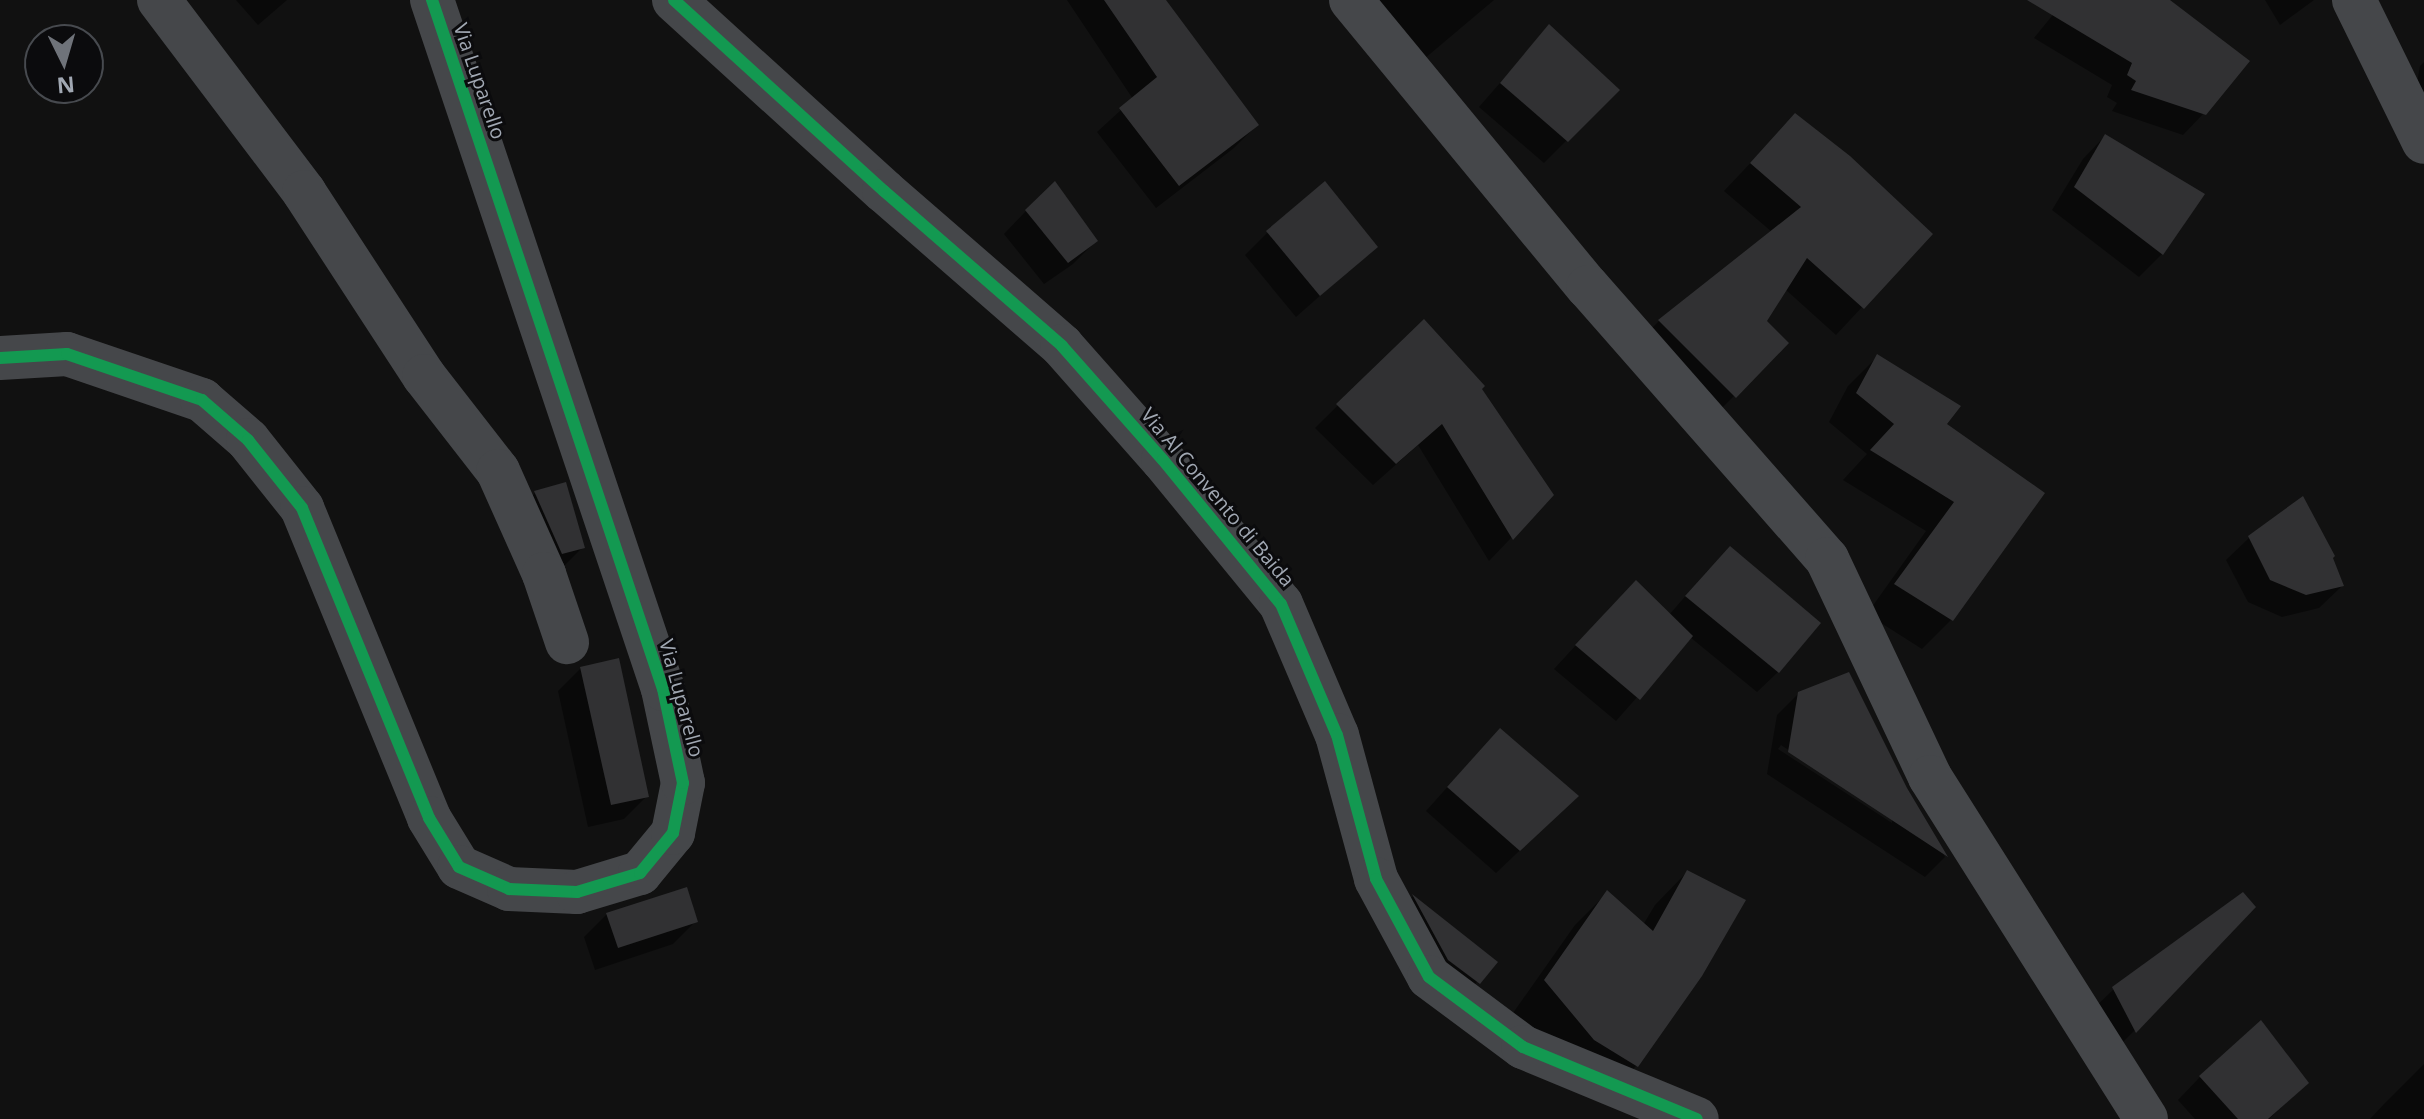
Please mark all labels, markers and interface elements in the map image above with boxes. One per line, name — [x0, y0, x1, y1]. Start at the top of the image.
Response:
street label: Via Luparello — [449, 20, 511, 142]
north arrow — [24, 24, 104, 104]
text: N — [56, 70, 76, 102]
street label: Via Al Convento di Baida — [1136, 403, 1300, 591]
street label: Via Luparello — [655, 637, 709, 759]

